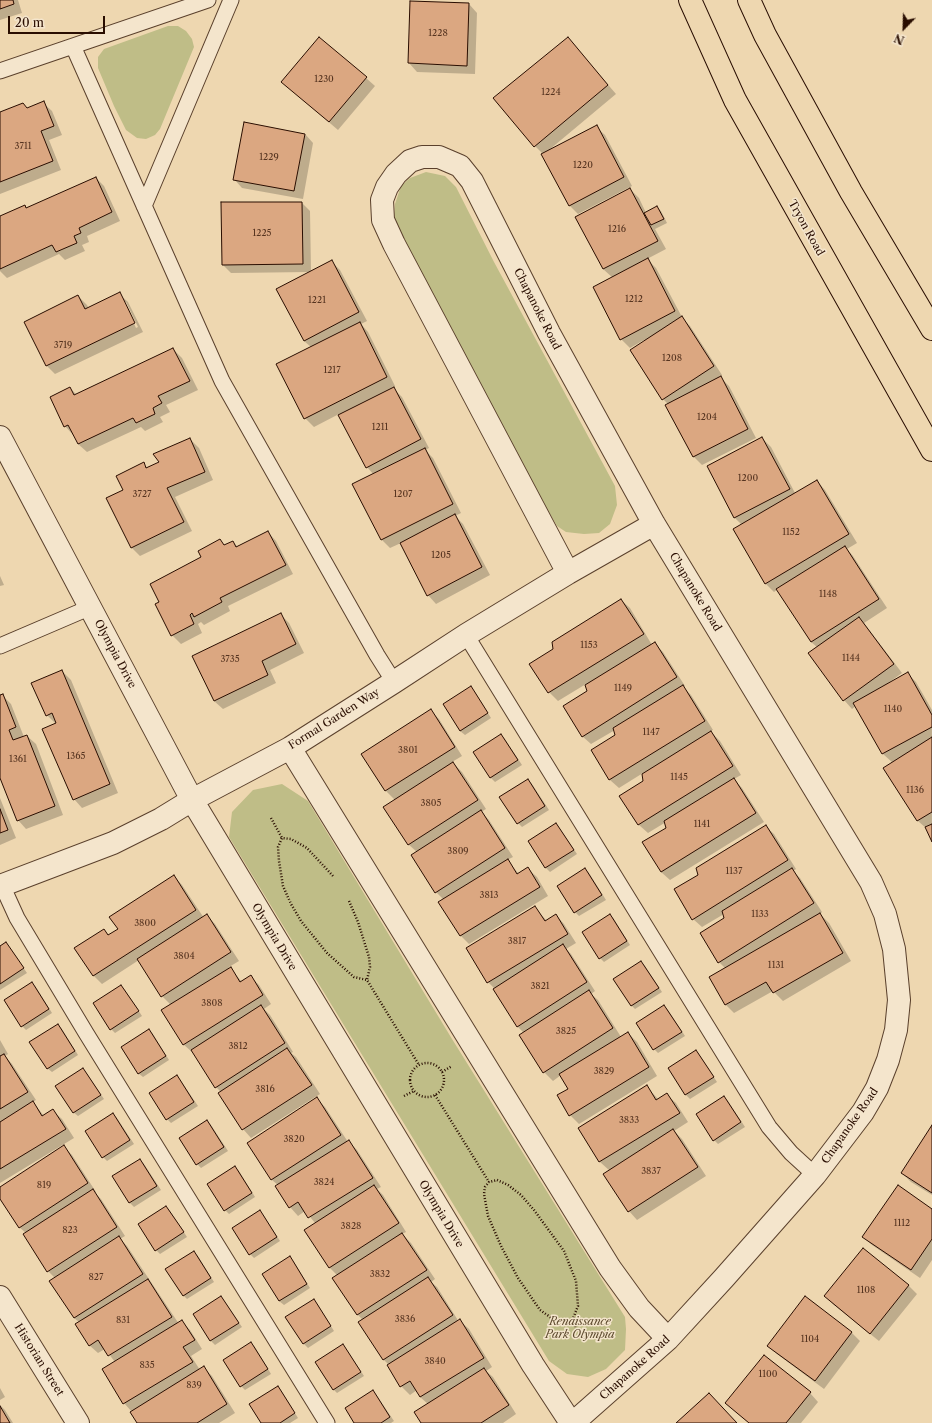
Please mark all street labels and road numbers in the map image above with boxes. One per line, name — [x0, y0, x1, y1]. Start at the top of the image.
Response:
street label: Tryon Road — [785, 198, 827, 258]
street label: Chapanoke Road — [511, 266, 563, 352]
street label: Chapanoke Road — [666, 550, 724, 634]
street label: Olympia Drive — [91, 617, 139, 691]
street label: Formal Garden Way — [286, 686, 382, 752]
street label: Olympia Drive — [249, 901, 299, 973]
street label: Chapanoke Road — [819, 1086, 881, 1166]
street label: Olympia Drive — [416, 1178, 466, 1250]
street label: Historian Street — [11, 1321, 67, 1399]
street label: Chapanoke Road — [597, 1333, 673, 1403]

